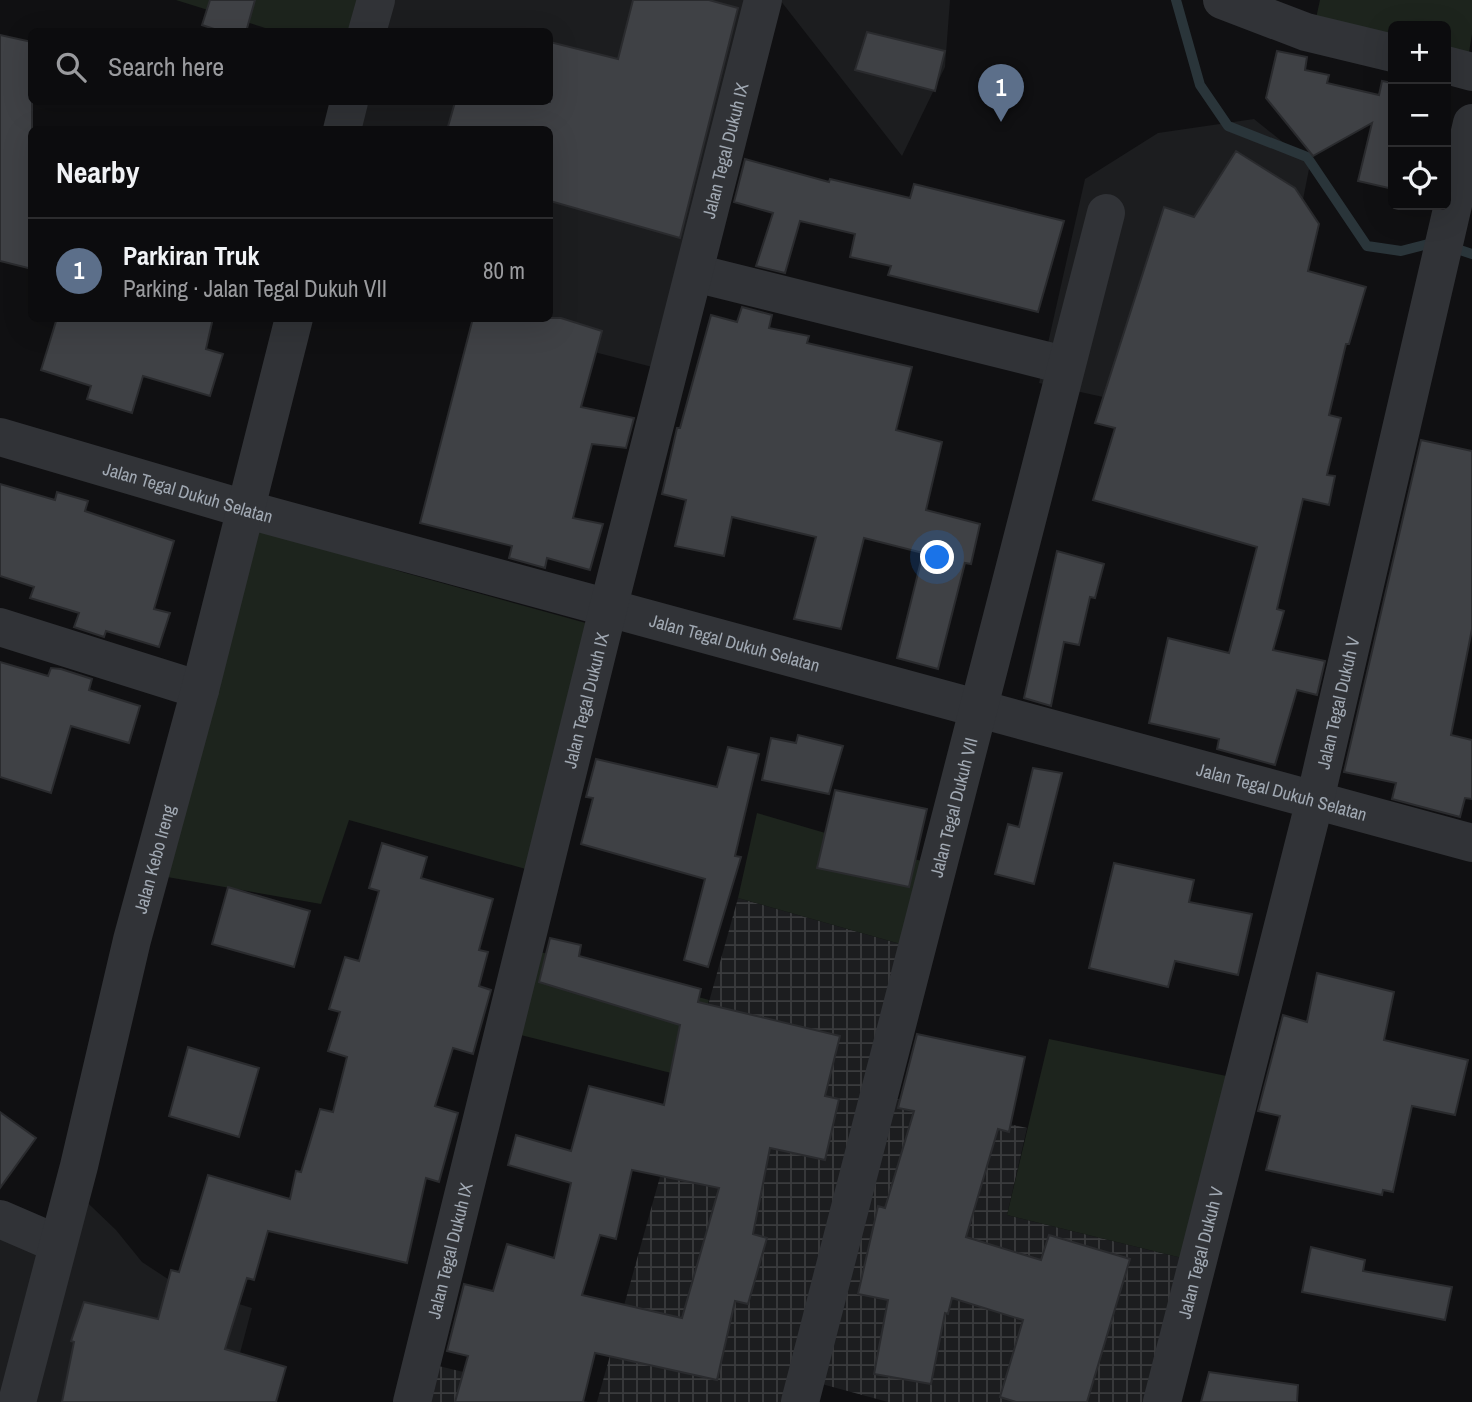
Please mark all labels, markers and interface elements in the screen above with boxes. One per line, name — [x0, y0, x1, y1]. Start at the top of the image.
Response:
map controls — [1388, 21, 1451, 210]
button: + — [1388, 21, 1451, 84]
search box — [28, 28, 553, 105]
icon: search — [52, 48, 90, 86]
text: Search here — [108, 49, 224, 84]
pin: 1 — [978, 64, 1024, 122]
street label: Jalan Tegal Dukuh IX — [695, 80, 754, 221]
button: − — [1388, 84, 1451, 147]
button: locate — [1388, 147, 1451, 210]
text: Nearby — [56, 152, 139, 192]
text: Parkiran Truk — [123, 238, 259, 273]
text: 1 — [74, 255, 84, 286]
text: 80 m — [483, 255, 525, 286]
text: Parking · Jalan Tegal Dukuh VII — [123, 273, 387, 304]
street label: Jalan Tegal Dukuh Selatan — [100, 456, 276, 529]
your location — [920, 540, 954, 574]
street label: Jalan Tegal Dukuh Selatan — [647, 607, 823, 677]
street label: Jalan Tegal Dukuh IX — [557, 629, 614, 771]
street label: Jalan Tegal Dukuh V — [1310, 634, 1365, 771]
street label: Jalan Tegal Dukuh VII — [923, 735, 983, 880]
street label: Jalan Tegal Dukuh Selatan — [1194, 756, 1370, 826]
street label: Jalan Kebo Ireng — [127, 801, 181, 916]
street label: Jalan Tegal Dukuh IX — [421, 1180, 478, 1321]
street label: Jalan Tegal Dukuh V — [1171, 1184, 1229, 1321]

